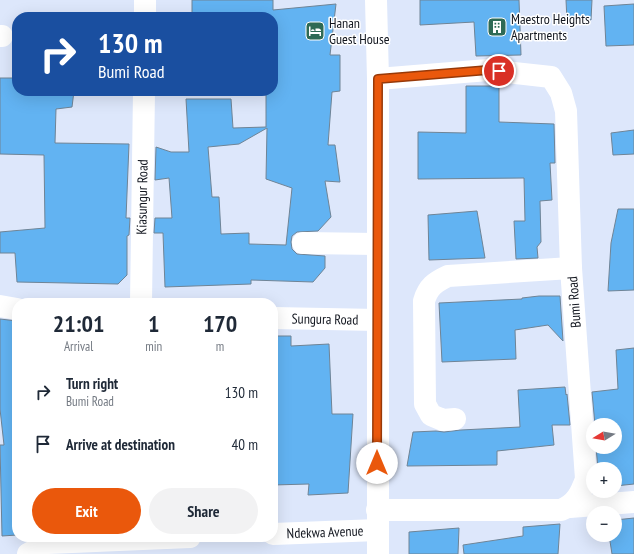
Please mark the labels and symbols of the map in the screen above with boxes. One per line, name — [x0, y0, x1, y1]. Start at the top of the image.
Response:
place label: Maestro Heights Apartments — [511, 10, 590, 44]
place label: Hanan Guest House — [329, 14, 390, 48]
building icon: Maestro Heights Apartments — [486, 16, 508, 38]
hotel icon: Hanan Guest House — [304, 20, 326, 42]
pin — [482, 54, 516, 88]
street label: Kiasungur Road — [132, 159, 152, 235]
street label: Bumi Road — [563, 276, 585, 328]
street label: Sungura Road — [292, 309, 358, 329]
north arrow — [586, 418, 622, 454]
position arrow — [356, 442, 398, 484]
street label: Ndekwa Avenue — [286, 522, 364, 542]

